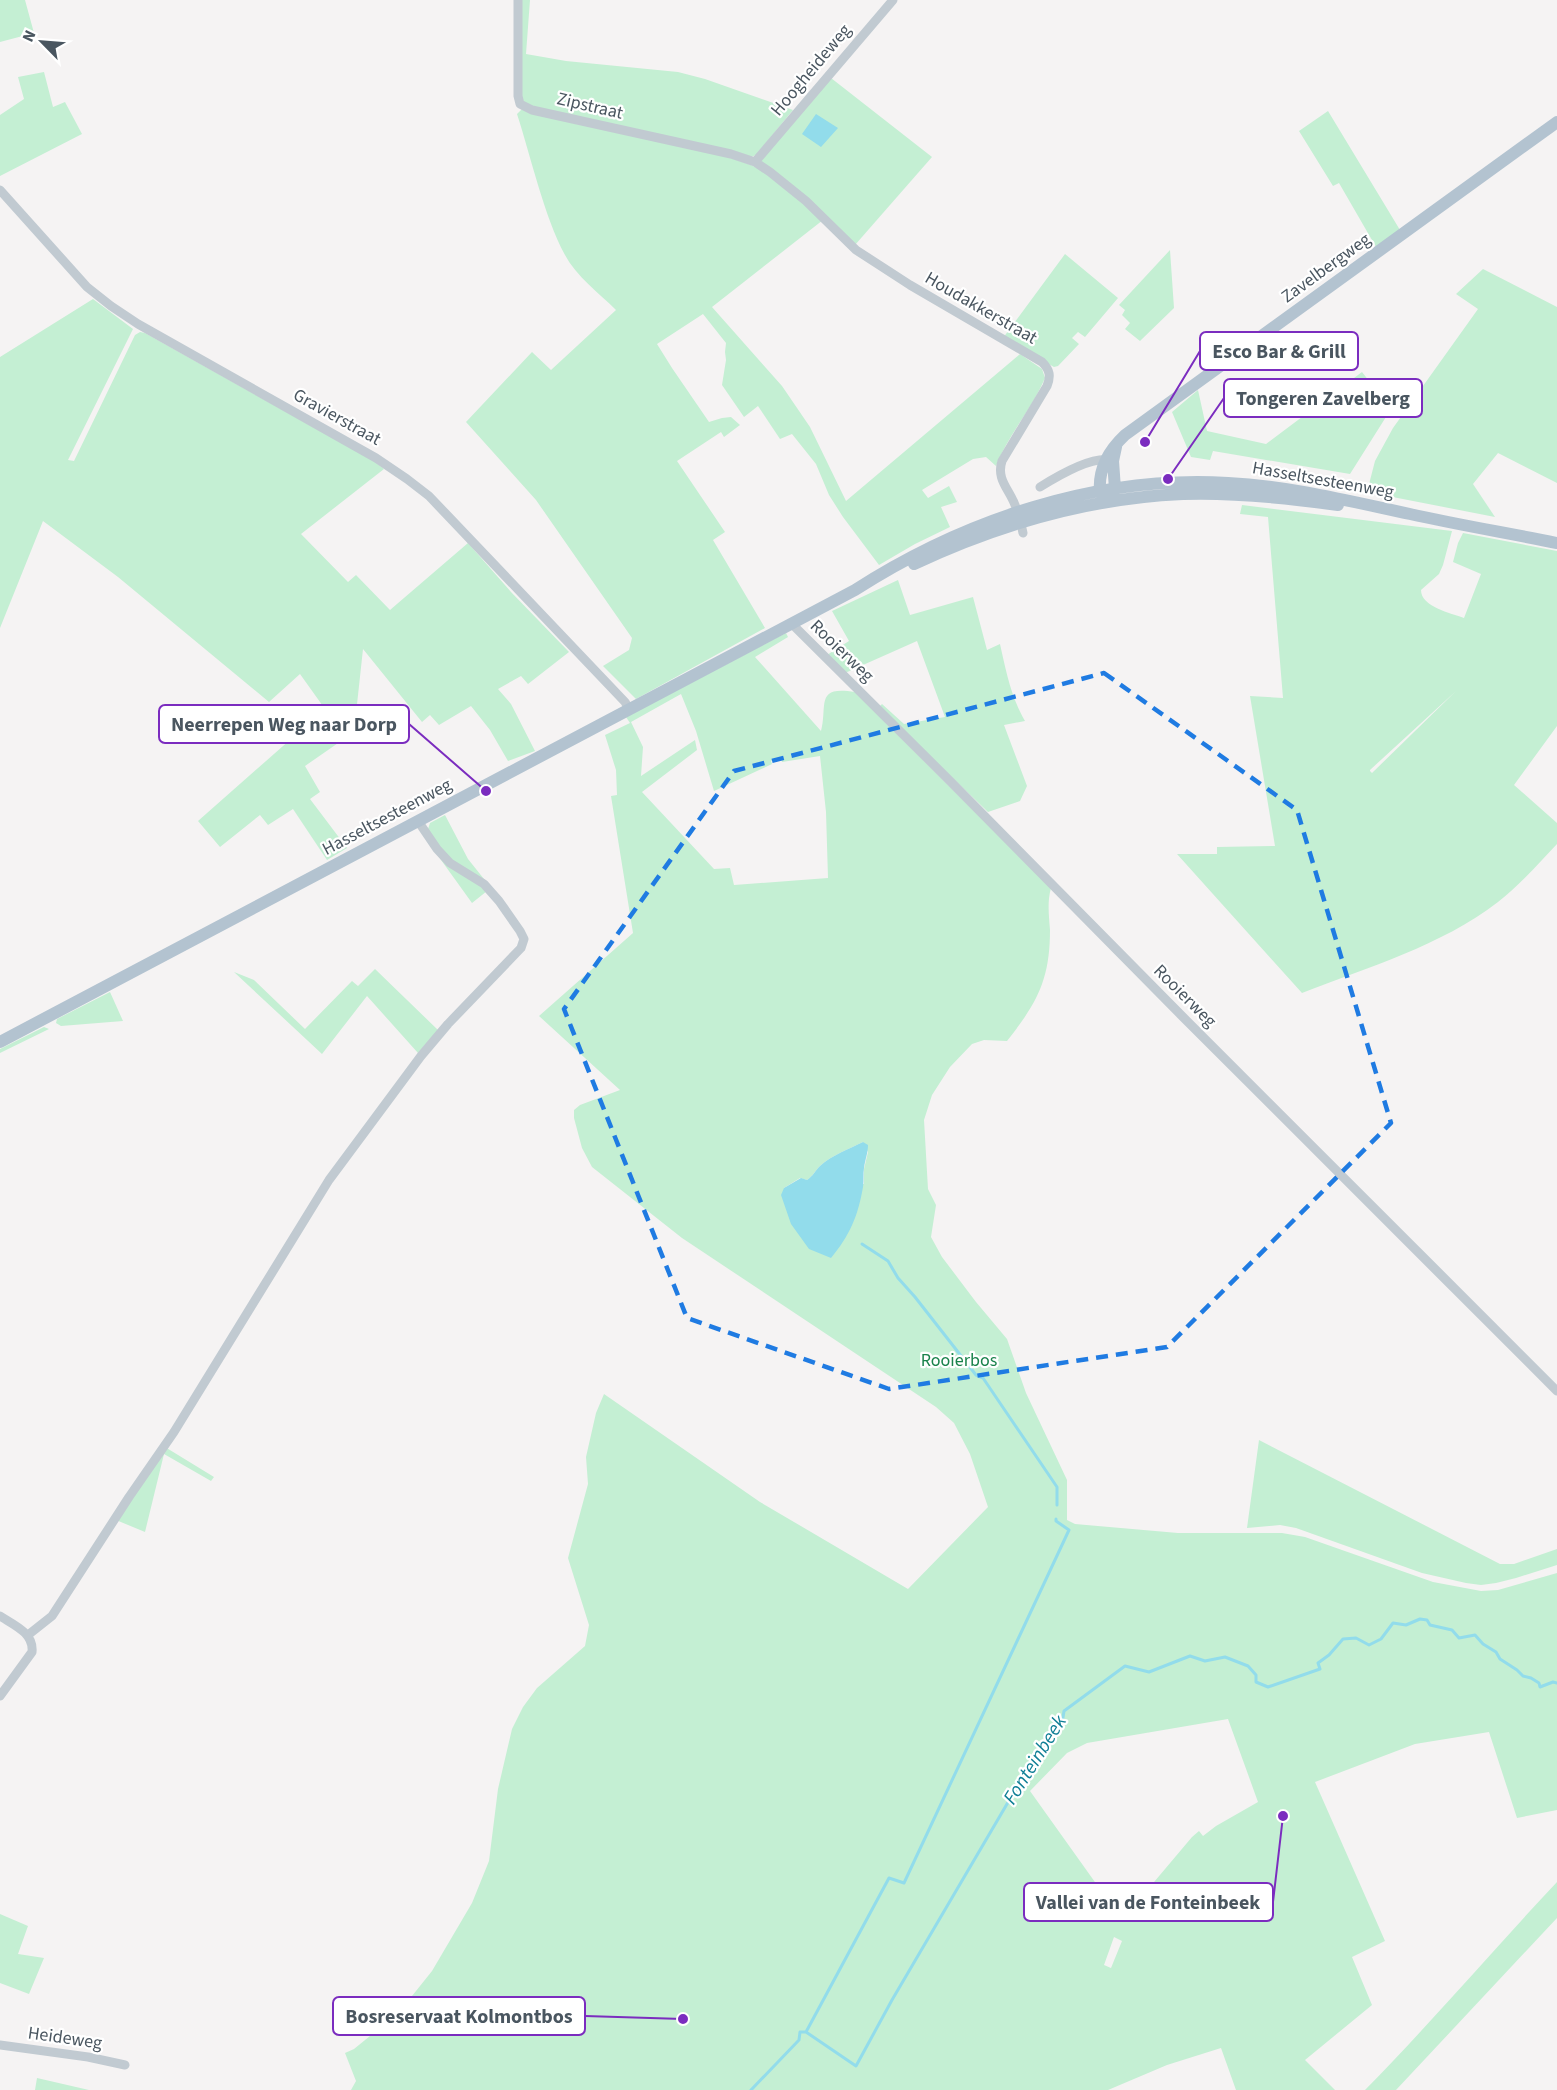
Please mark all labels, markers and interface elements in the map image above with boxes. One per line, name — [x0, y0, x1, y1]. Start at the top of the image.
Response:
north arrow — [12, 12, 72, 72]
street label: Hoogheideweg — [765, 19, 857, 121]
text: N — [17, 27, 42, 46]
street label: Zipstraat — [554, 86, 626, 126]
street label: Zavelbergweg — [1276, 227, 1376, 309]
street label: Houdakkerstraat — [920, 266, 1042, 350]
callout: Esco Bar & Grill — [1200, 332, 1358, 370]
text: Esco Bar & Grill — [1212, 338, 1346, 366]
callout: Tongeren Zavelberg — [1224, 379, 1422, 417]
street label: Gravierstraat — [289, 383, 385, 451]
text: Tongeren Zavelberg — [1236, 385, 1410, 413]
street label: Hasseltsesteenweg — [1250, 455, 1396, 505]
street label: Rooierweg — [804, 614, 880, 688]
callout: Neerrepen Weg naar Dorp — [159, 705, 409, 743]
text: Neerrepen Weg naar Dorp — [171, 711, 397, 739]
street label: Hasseltsesteenweg — [318, 772, 456, 862]
street label: Rooierweg — [1148, 959, 1222, 1033]
park label: Rooierbos — [921, 1348, 997, 1373]
water label: Fonteinbeek — [996, 1710, 1074, 1810]
callout: Vallei van de Fonteinbeek — [1024, 1883, 1273, 1921]
text: Vallei van de Fonteinbeek — [1035, 1889, 1260, 1917]
callout: Bosreservaat Kolmontbos — [333, 1997, 585, 2035]
text: Bosreservaat Kolmontbos — [345, 2003, 573, 2031]
street label: Heideweg — [26, 2020, 104, 2056]

